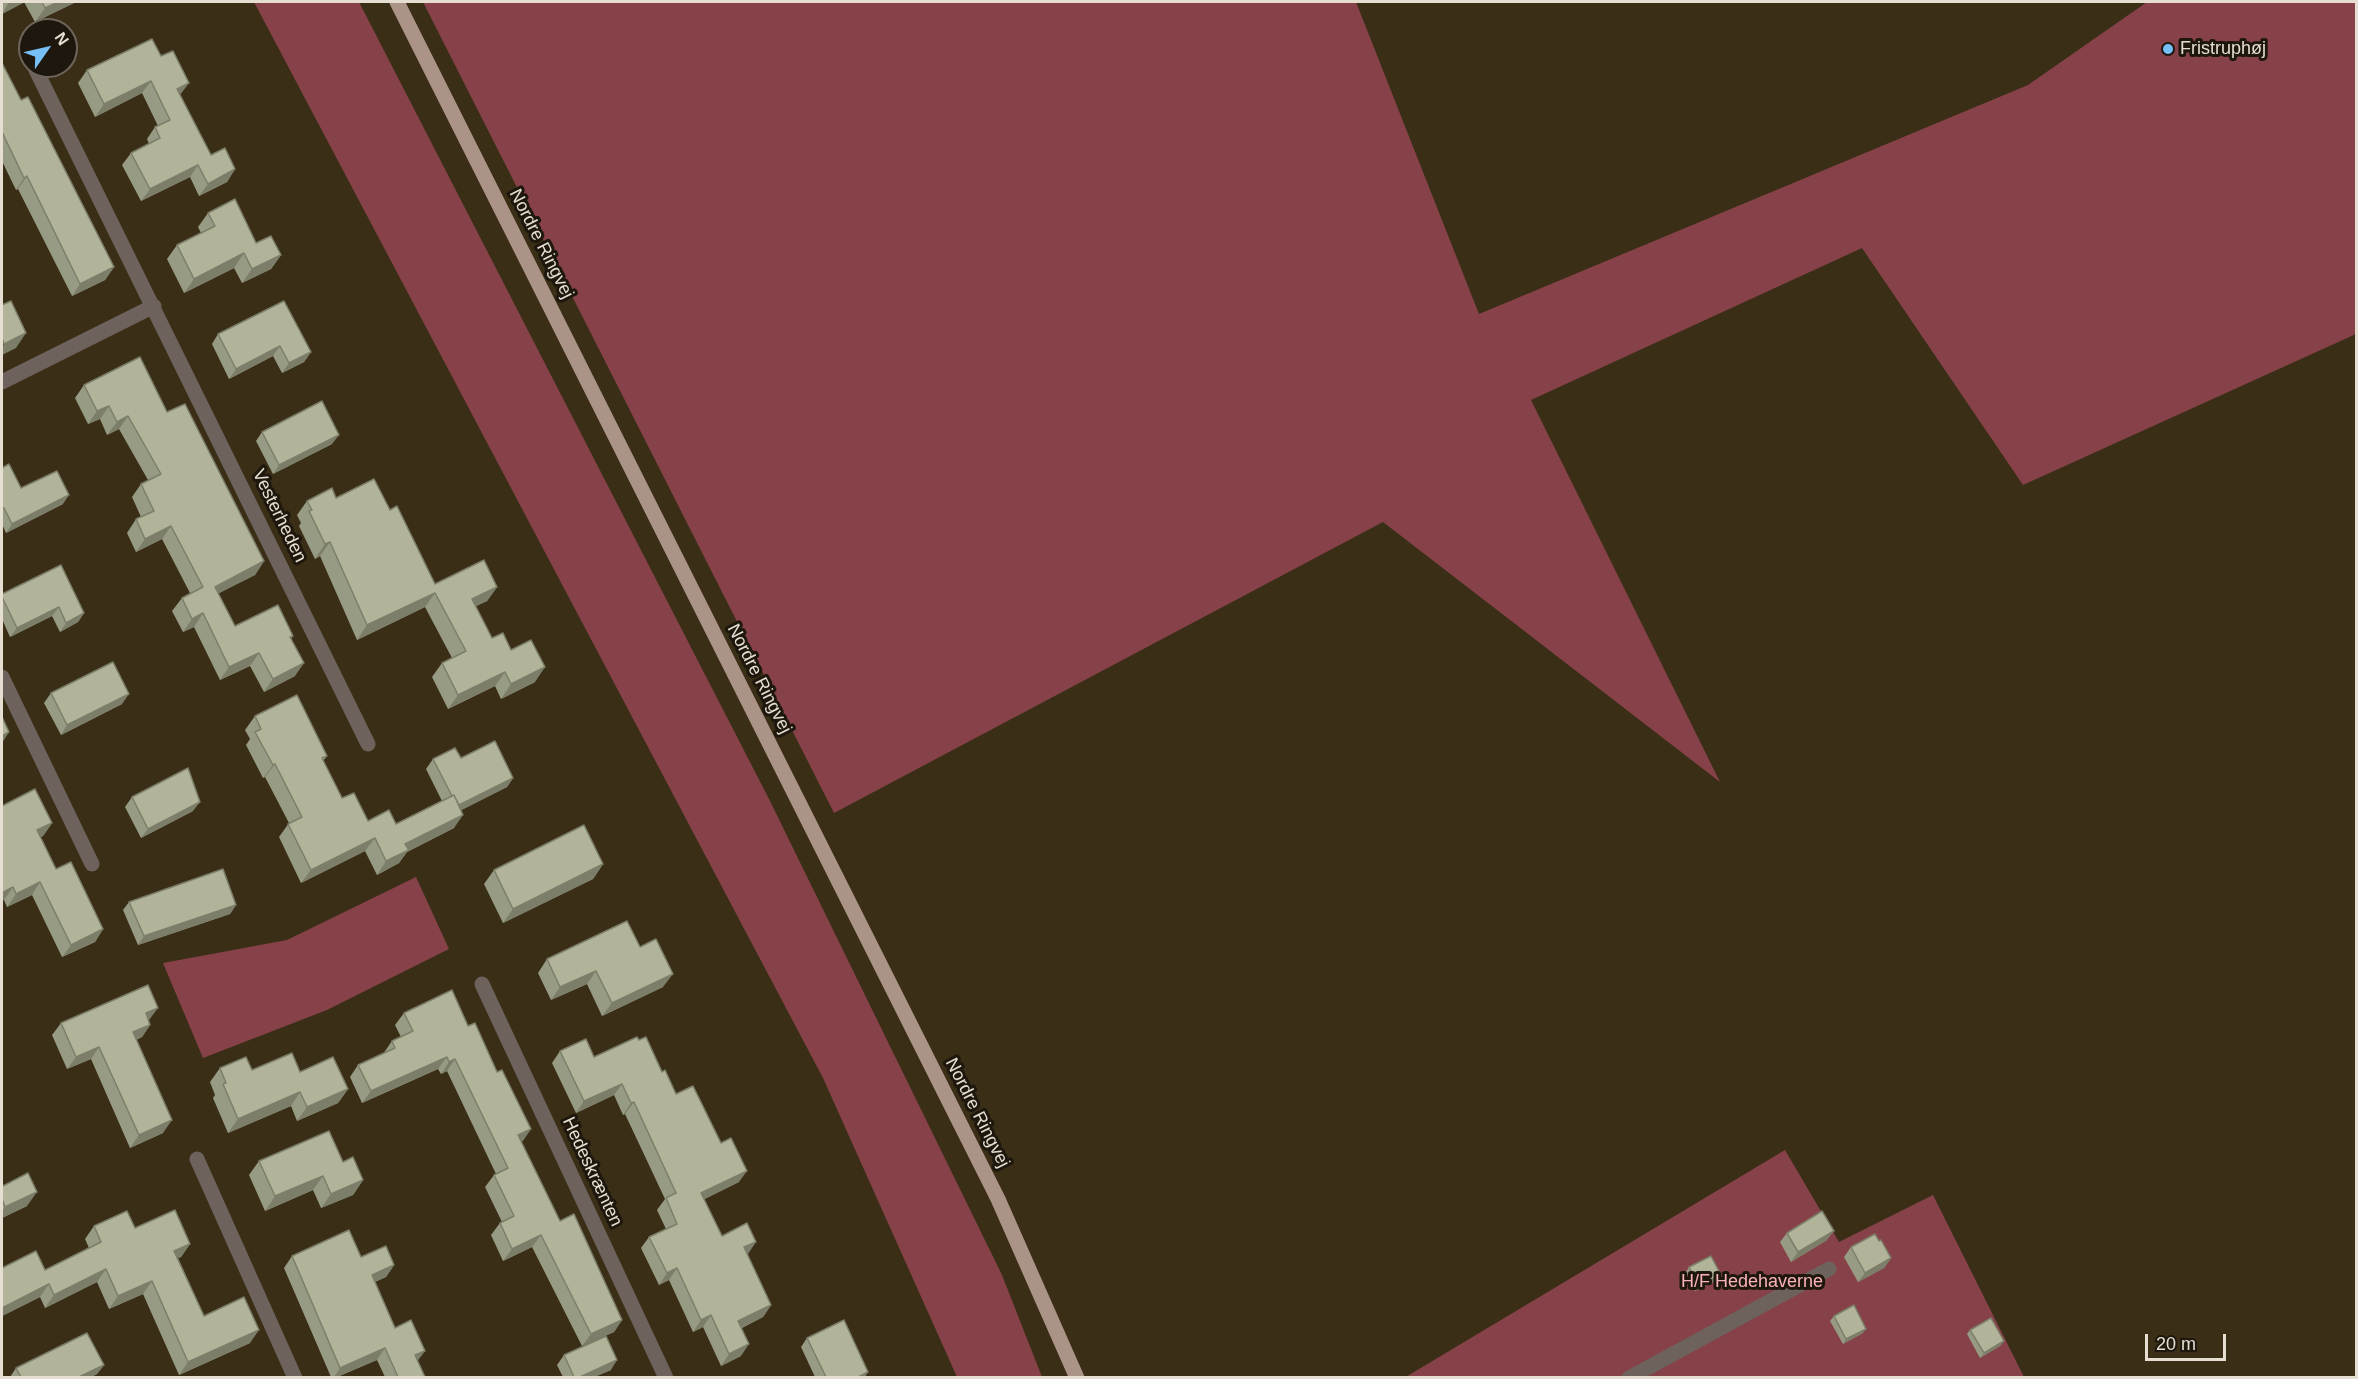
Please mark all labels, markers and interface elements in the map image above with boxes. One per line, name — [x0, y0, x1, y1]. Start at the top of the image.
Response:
north arrow — [18, 18, 78, 78]
text: N — [51, 29, 72, 48]
place label: Fristruphøj — [2180, 38, 2266, 60]
marker: Fristruphøj — [2161, 42, 2175, 56]
street label: Nordre Ringvej — [504, 186, 578, 302]
street label: Vesterheden — [247, 466, 311, 566]
street label: Nordre Ringvej — [722, 621, 796, 737]
street label: Nordre Ringvej — [940, 1055, 1014, 1171]
street label: Hedeskrænten — [557, 1114, 627, 1230]
park label: H/F Hedehaverne — [1681, 1271, 1823, 1293]
scale bar — [2148, 1322, 2229, 1360]
text: 20 m — [2156, 1334, 2196, 1354]

